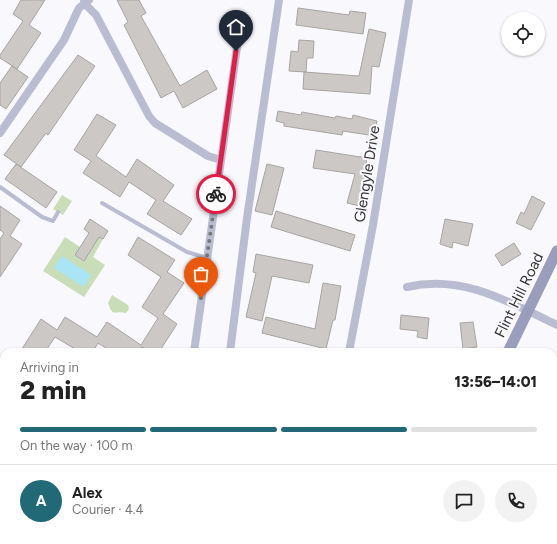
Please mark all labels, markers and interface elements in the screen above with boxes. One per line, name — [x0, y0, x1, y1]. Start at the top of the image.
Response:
pin — [219, 10, 253, 51]
map controls — [501, 12, 545, 56]
button: locate — [501, 12, 545, 56]
icon: home — [225, 16, 247, 38]
street label: Glengyle Drive — [350, 124, 384, 224]
courier — [196, 174, 236, 214]
icon: bike — [205, 183, 227, 205]
street label: Flint Hill Road — [491, 250, 547, 340]
pin — [184, 257, 218, 298]
icon: bag — [190, 263, 212, 285]
text: Arriving in — [20, 360, 79, 375]
text: 13:56–14:01 — [455, 373, 537, 391]
text: 2 min — [20, 374, 86, 406]
text: On the way · 100 m — [20, 438, 132, 453]
button: chat — [443, 480, 485, 522]
button: phone — [495, 480, 537, 522]
text: Alex — [72, 484, 102, 502]
text: A — [36, 492, 46, 510]
text: Courier · 4.4 — [72, 502, 144, 517]

